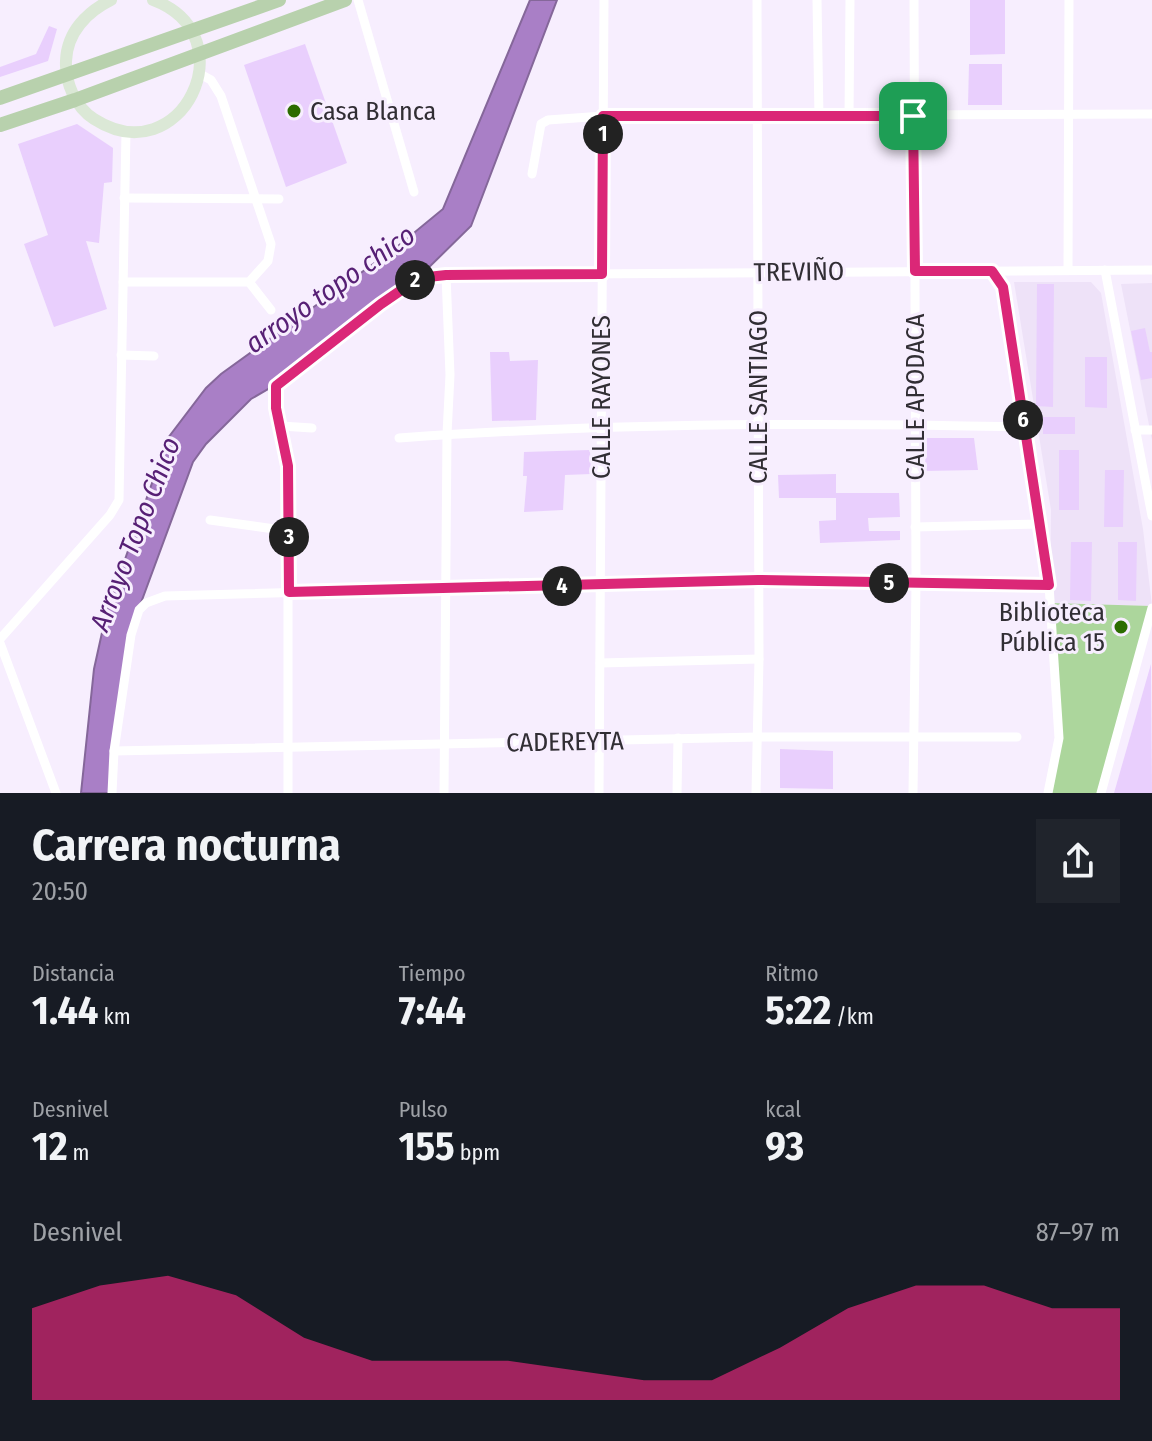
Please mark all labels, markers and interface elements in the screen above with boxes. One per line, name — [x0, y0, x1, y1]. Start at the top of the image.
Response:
pin — [879, 82, 947, 150]
icon: arrive — [891, 94, 935, 138]
place label: Casa Blanca — [310, 96, 436, 127]
marker: Casa Blanca — [285, 102, 303, 120]
pin: 1 — [583, 114, 623, 154]
text: 1 — [598, 120, 608, 147]
water label: arroyo topo chico — [239, 218, 421, 360]
street label: TREVIÑO — [753, 256, 845, 288]
pin: 2 — [395, 260, 435, 300]
text: 2 — [410, 266, 420, 293]
street label: CALLE SANTIAGO — [743, 310, 774, 484]
street label: CALLE APODACA — [900, 313, 931, 480]
street label: CALLE RAYONES — [586, 315, 617, 479]
pin: 6 — [1003, 400, 1043, 440]
text: 6 — [1017, 406, 1029, 433]
water label: Arroyo Topo Chico — [83, 433, 187, 636]
pin: 3 — [269, 517, 309, 557]
text: 3 — [284, 523, 294, 550]
pin: 5 — [869, 563, 909, 603]
pin: 4 — [542, 566, 582, 606]
text: 5 — [884, 569, 894, 596]
text: 4 — [556, 572, 568, 599]
place label: Biblioteca Pública 15 — [999, 597, 1105, 658]
marker: Biblioteca Pública 15 — [1112, 618, 1130, 636]
street label: CADEREYTA — [506, 725, 624, 759]
text: Carrera nocturna — [32, 819, 341, 872]
button: share — [1036, 819, 1120, 903]
text: 20:50 — [32, 876, 88, 907]
text: Distancia — [32, 960, 115, 987]
text: Tiempo — [399, 960, 465, 987]
text: Ritmo — [765, 960, 819, 987]
text: 1.44 — [32, 987, 98, 1035]
text: 7:44 — [399, 987, 466, 1035]
text: 5:22 — [765, 987, 831, 1035]
text: km — [98, 1003, 131, 1030]
text: /km — [831, 1003, 874, 1030]
text: Desnivel — [32, 1096, 109, 1123]
text: Pulso — [399, 1096, 448, 1123]
text: kcal — [765, 1096, 801, 1123]
text: 12 — [32, 1123, 67, 1171]
text: 155 — [399, 1123, 455, 1171]
text: 93 — [765, 1123, 804, 1171]
text: m — [67, 1139, 90, 1166]
text: bpm — [455, 1139, 500, 1166]
text: Desnivel — [32, 1217, 122, 1248]
text: 87–97 m — [1036, 1217, 1120, 1248]

